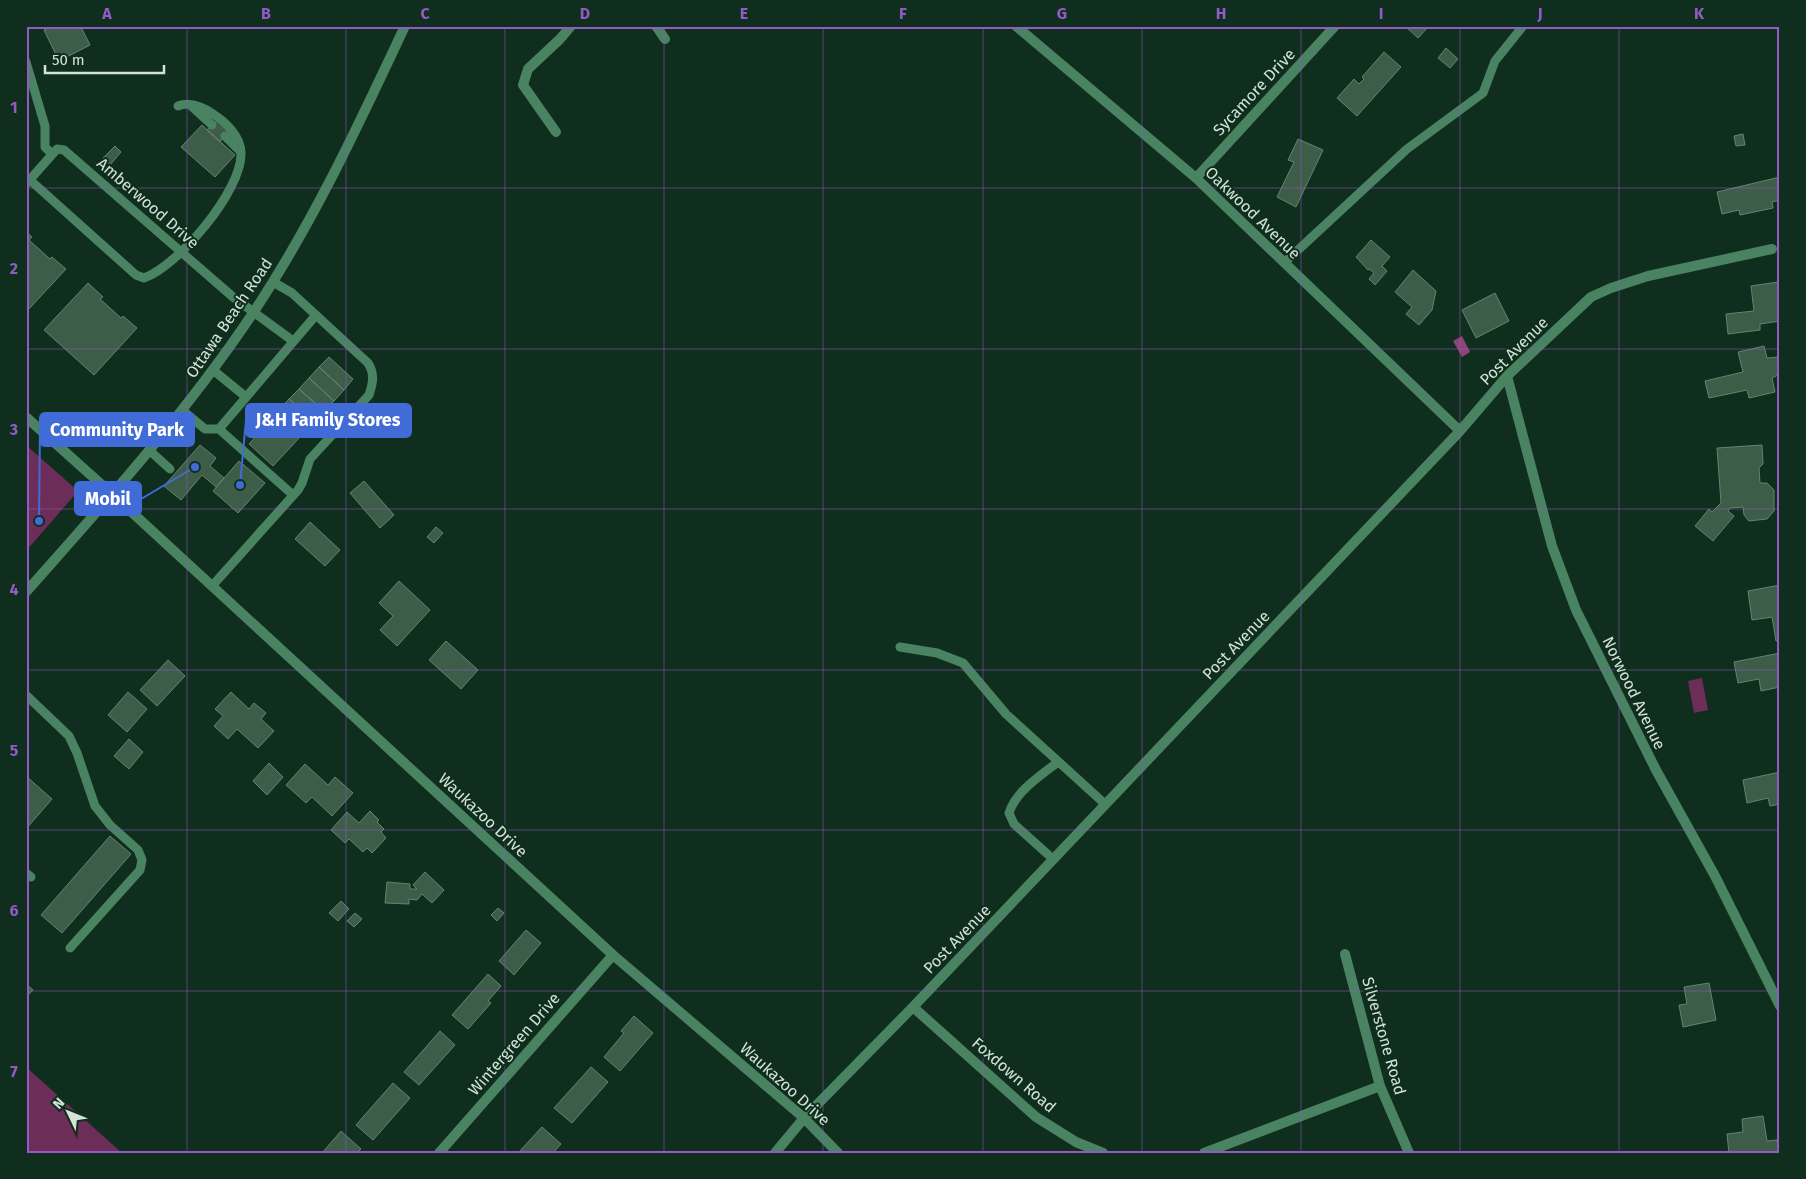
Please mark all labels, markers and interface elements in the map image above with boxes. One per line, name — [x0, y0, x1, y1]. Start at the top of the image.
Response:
text: A — [101, 4, 112, 23]
text: B — [261, 4, 271, 23]
text: C — [420, 4, 430, 23]
text: D — [580, 4, 590, 23]
text: E — [740, 4, 748, 23]
text: F — [899, 4, 907, 23]
text: G — [1057, 4, 1067, 23]
text: H — [1216, 4, 1226, 23]
text: I — [1379, 4, 1383, 23]
text: J — [1536, 4, 1543, 23]
text: K — [1694, 4, 1705, 23]
scale bar — [45, 42, 164, 74]
street label: Sycamore Drive — [1209, 45, 1299, 139]
text: 50 m — [52, 51, 85, 69]
text: 1 — [10, 98, 18, 117]
street label: Amberwood Drive — [93, 154, 203, 252]
street label: Oakwood Avenue — [1201, 163, 1305, 263]
street label: Ottawa Beach Road — [182, 254, 276, 382]
text: 2 — [10, 259, 18, 278]
street label: Post Avenue — [1476, 313, 1552, 389]
callout: J&H Family Stores — [246, 404, 411, 437]
text: J&H Family Stores — [255, 409, 401, 431]
callout: Community Park — [40, 413, 194, 446]
text: Community Park — [50, 419, 185, 441]
text: 3 — [9, 420, 18, 439]
callout: Mobil — [75, 482, 141, 515]
text: Mobil — [85, 488, 132, 510]
text: 4 — [9, 580, 19, 599]
street label: Post Avenue — [1198, 606, 1274, 684]
street label: Norwood Avenue — [1598, 633, 1670, 753]
text: 5 — [10, 741, 19, 760]
street label: Waukazoo Drive — [435, 769, 531, 861]
street label: Post Avenue — [919, 900, 995, 978]
text: 6 — [9, 901, 19, 920]
street label: Silverstone Road — [1358, 975, 1410, 1097]
street label: Wintergreen Drive — [464, 989, 564, 1099]
street label: Foxdown Road — [968, 1033, 1060, 1117]
street label: Waukazoo Drive — [736, 1039, 834, 1129]
text: 7 — [10, 1062, 18, 1081]
north arrow — [42, 1086, 92, 1136]
text: N — [49, 1094, 68, 1113]

